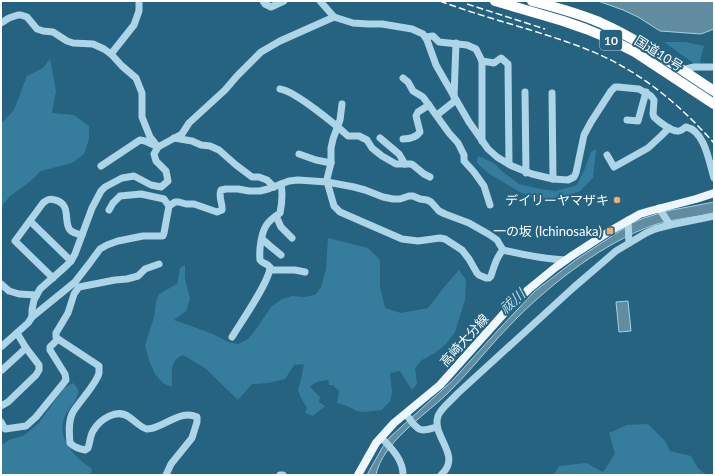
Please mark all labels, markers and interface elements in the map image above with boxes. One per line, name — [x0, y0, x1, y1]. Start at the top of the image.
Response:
road number: 10 — [600, 30, 622, 50]
street label: 国道10号 — [632, 32, 686, 74]
place label: デイリーヤマザキ — [505, 192, 609, 208]
marker: デイリーヤマザキ — [612, 195, 622, 205]
place label: 一の坂 (Ichinosaka) — [493, 223, 602, 239]
marker: 一の坂 (Ichinosaka) — [605, 226, 615, 236]
water label: 祓川 — [496, 284, 530, 317]
street label: 高崎大分線 — [436, 310, 492, 370]

